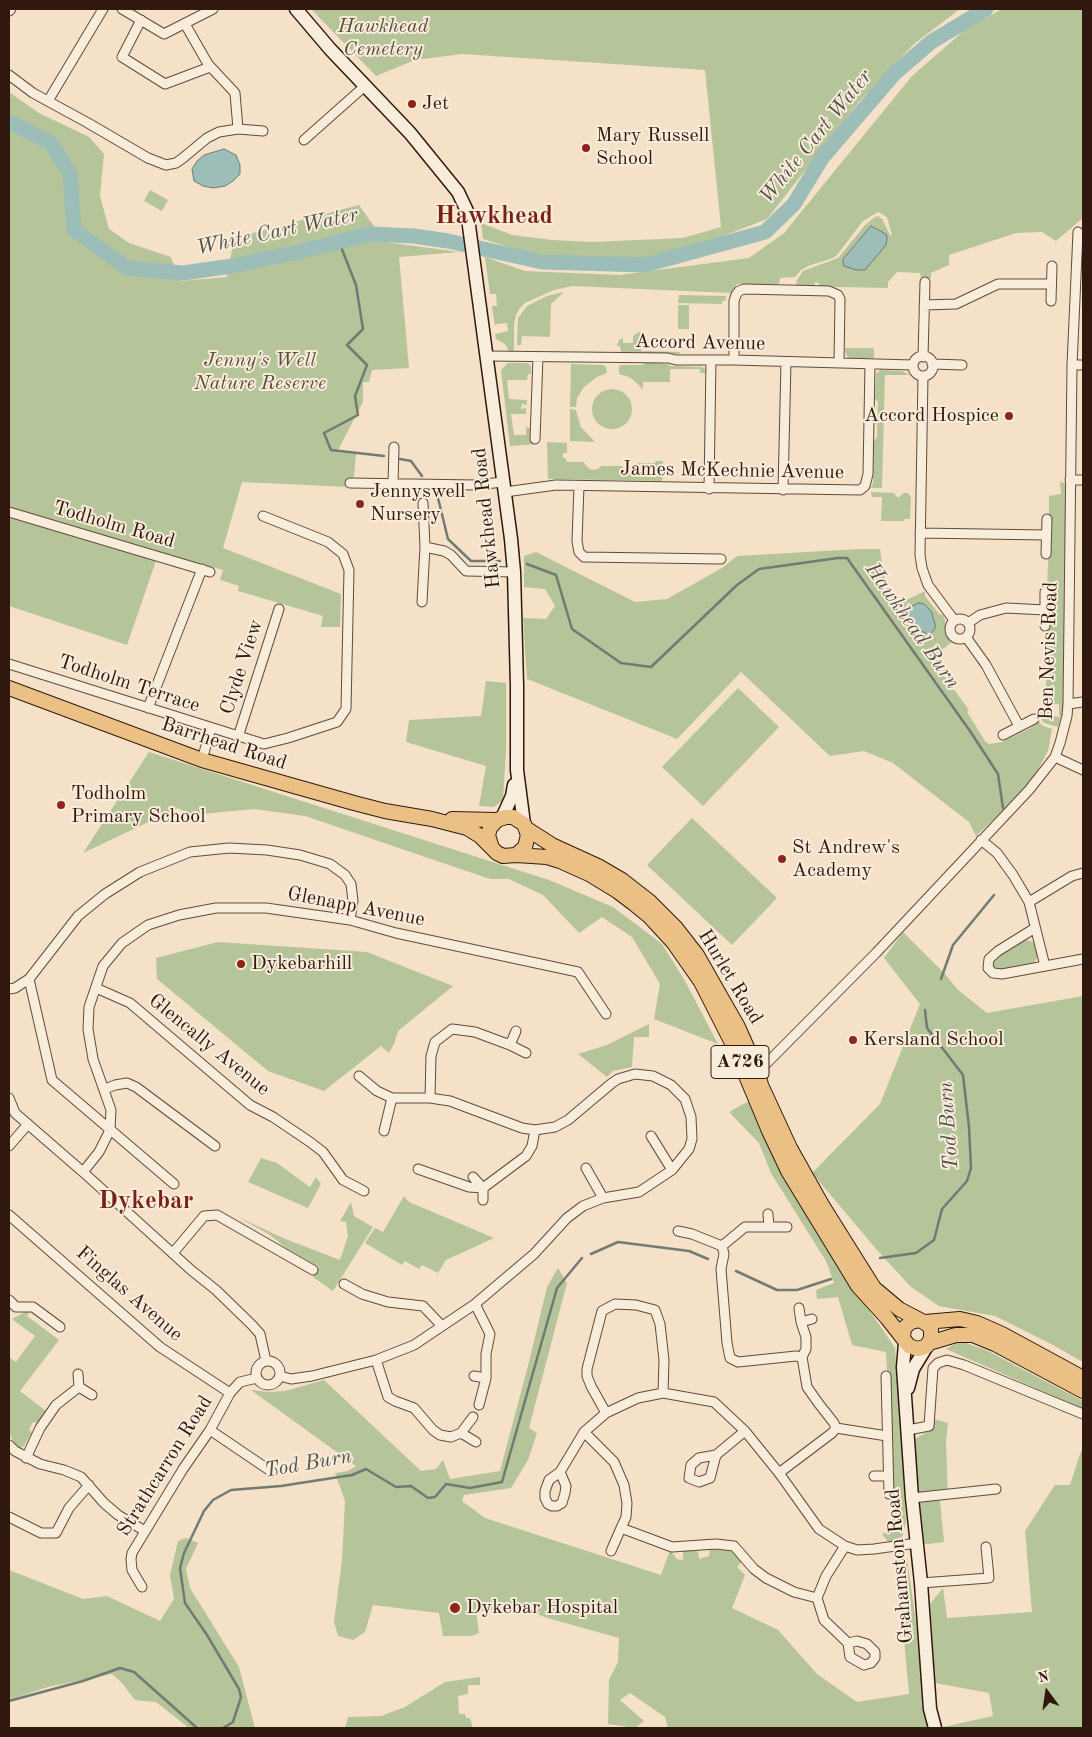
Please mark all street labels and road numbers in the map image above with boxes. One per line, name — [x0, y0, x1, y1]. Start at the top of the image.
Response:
street label: Accord Avenue — [635, 330, 765, 356]
street label: Hawkhead Road — [468, 446, 506, 590]
street label: James McKechnie Avenue — [620, 457, 844, 485]
street label: Todholm Road — [50, 496, 178, 554]
street label: Ben Nevis Road — [1035, 581, 1063, 721]
street label: Clyde View — [215, 617, 269, 717]
street label: Todholm Terrace — [55, 650, 203, 718]
street label: Barrhead Road — [158, 712, 290, 776]
street label: Glenapp Avenue — [285, 882, 427, 932]
street label: Hurlet Road — [692, 925, 768, 1029]
street label: Glencally Avenue — [144, 989, 274, 1101]
road number: A726 — [711, 1046, 769, 1078]
street label: Finglas Avenue — [71, 1241, 187, 1347]
street label: Strathcarron Road — [112, 1391, 218, 1541]
street label: Grahamston Road — [881, 1487, 919, 1645]

